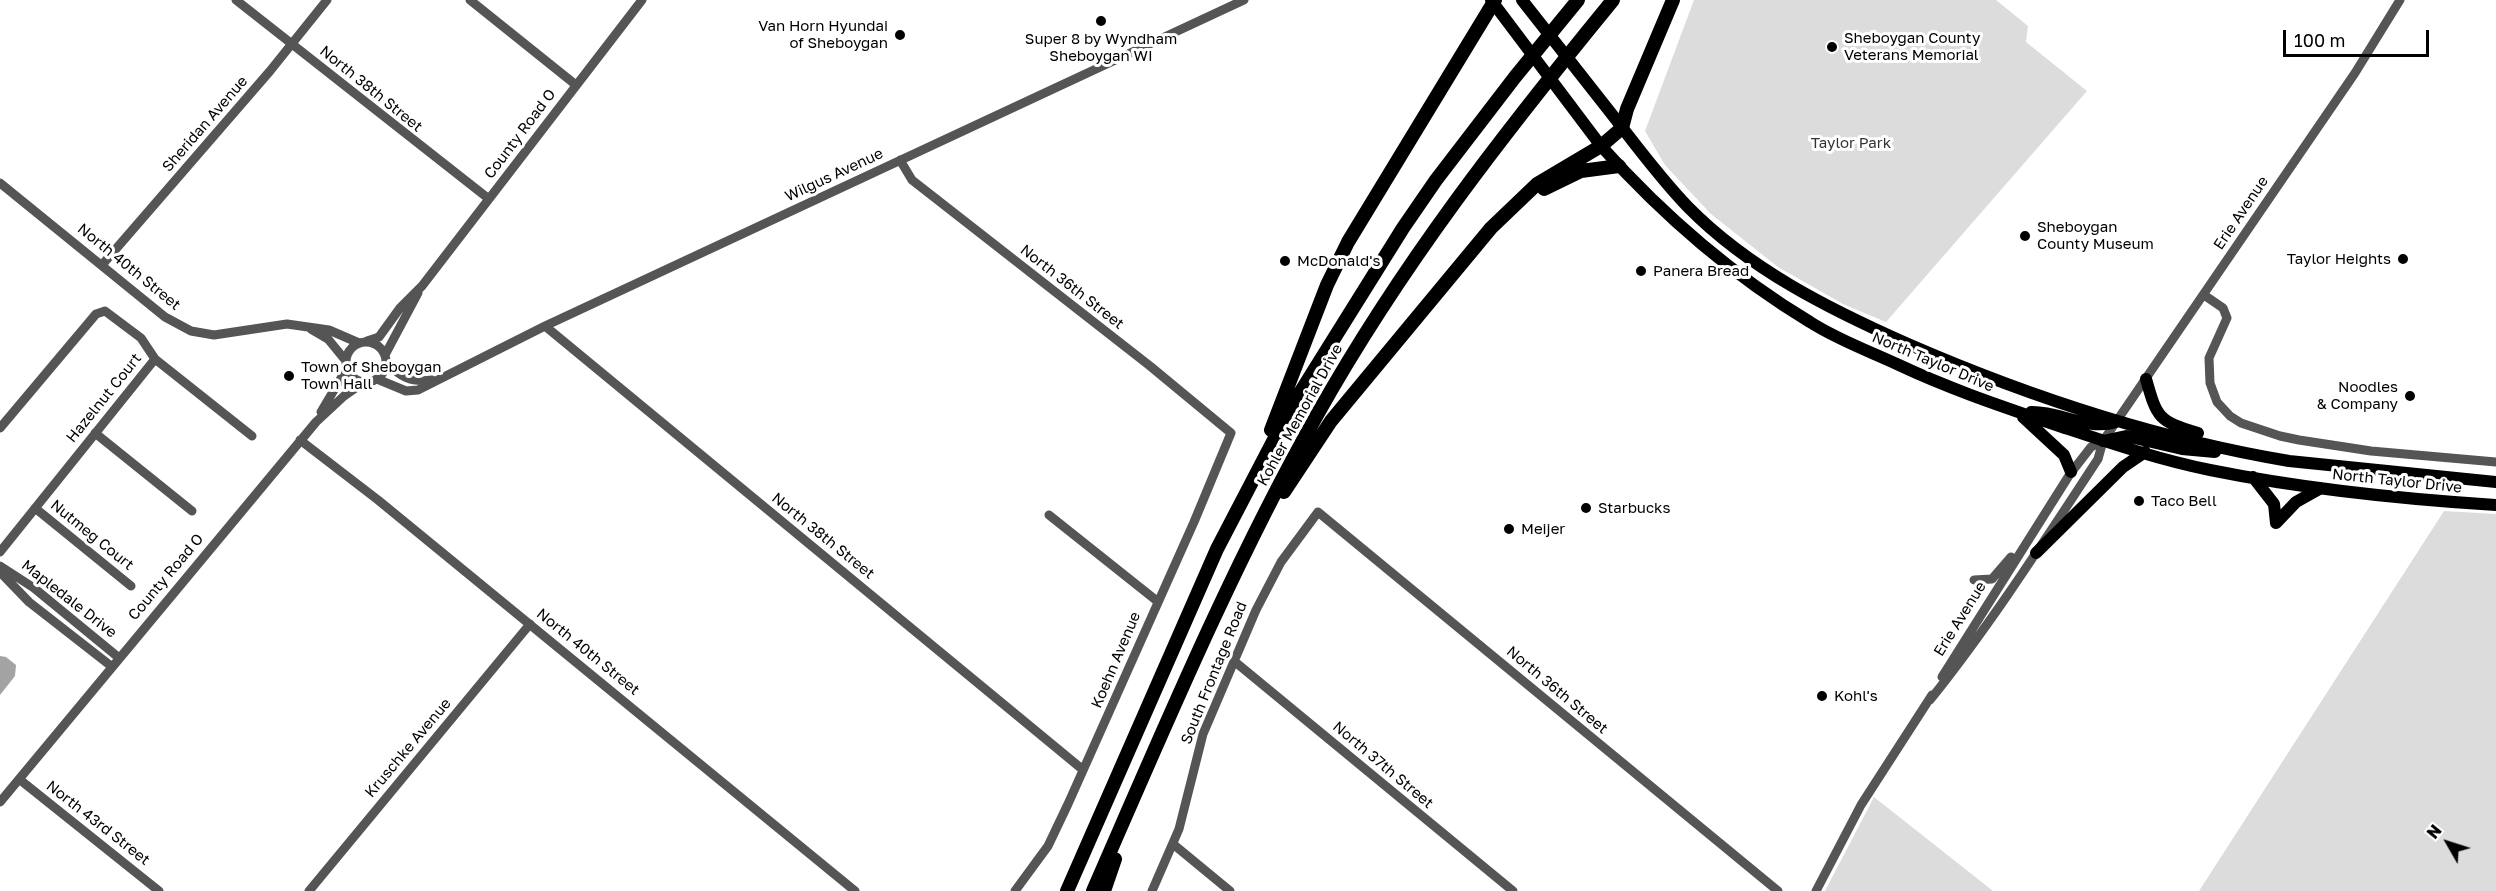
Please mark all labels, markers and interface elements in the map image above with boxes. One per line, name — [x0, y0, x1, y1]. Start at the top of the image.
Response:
marker: Super 8 by Wyndham Sheboygan WI — [1094, 14, 1108, 28]
place label: Van Horn Hyundai of Sheboygan — [758, 17, 888, 52]
scale bar — [2286, 18, 2432, 56]
marker: Van Horn Hyundai of Sheboygan — [893, 28, 907, 42]
place label: Sheboygan County Veterans Memorial — [1844, 29, 1980, 64]
text: 100 m — [2294, 29, 2345, 51]
place label: Super 8 by Wyndham Sheboygan WI — [1025, 30, 1177, 65]
marker: Sheboygan County Veterans Memorial — [1825, 40, 1839, 54]
street label: North 38th Street — [316, 42, 426, 136]
street label: Sheridan Avenue — [159, 72, 251, 176]
street label: County Road O — [480, 86, 560, 182]
park label: Taylor Park — [1811, 134, 1891, 152]
street label: Wilgus Avenue — [782, 144, 886, 206]
street label: Erie Avenue — [2210, 173, 2272, 253]
place label: Sheboygan County Museum — [2037, 218, 2154, 253]
street label: North 40th Street — [74, 220, 184, 314]
marker: Sheboygan County Museum — [2018, 229, 2032, 243]
street label: North 36th Street — [1017, 241, 1127, 333]
place label: Taylor Heights — [2287, 250, 2391, 268]
place label: McDonald's — [1297, 252, 1380, 270]
marker: Taylor Heights — [2396, 252, 2410, 266]
marker: McDonald's — [1278, 254, 1292, 268]
place label: Panera Bread — [1653, 262, 1749, 280]
marker: Panera Bread — [1634, 264, 1648, 278]
street label: North Taylor Drive — [1869, 328, 1997, 396]
street label: Kohler Memorial Drive — [1254, 341, 1346, 489]
street label: Hazelnut Court — [63, 350, 145, 446]
place label: Town of Sheboygan Town Hall — [301, 358, 441, 393]
marker: Town of Sheboygan Town Hall — [282, 369, 296, 383]
place label: Noodles & Company — [2317, 378, 2398, 413]
marker: Noodles & Company — [2403, 389, 2417, 403]
street label: North Taylor Drive — [2331, 465, 2463, 497]
street label: North 38th Street — [768, 489, 878, 583]
place label: Taco Bell — [2151, 492, 2217, 510]
marker: Taco Bell — [2132, 494, 2146, 508]
street label: Nutmeg Court — [47, 496, 137, 574]
place label: Starbucks — [1598, 499, 1671, 517]
marker: Starbucks — [1579, 501, 1593, 515]
place label: Meijer — [1521, 520, 1565, 538]
marker: Meijer — [1502, 522, 1516, 536]
street label: County Road O — [125, 530, 207, 624]
street label: Mapledale Drive — [18, 556, 120, 642]
street label: Erie Avenue — [1930, 578, 1990, 660]
street label: South Frontage Road — [1177, 599, 1251, 747]
street label: North 40th Street — [533, 605, 643, 699]
street label: Koehn Avenue — [1088, 609, 1144, 711]
street label: North 36th Street — [1503, 642, 1611, 738]
place label: Kohl's — [1834, 687, 1878, 705]
marker: Kohl's — [1815, 689, 1829, 703]
street label: Kruschke Avenue — [361, 695, 455, 801]
street label: North 37th Street — [1329, 718, 1437, 812]
street label: North 43rd Street — [43, 777, 153, 869]
north arrow — [2418, 813, 2478, 873]
text: N — [2422, 821, 2446, 843]

